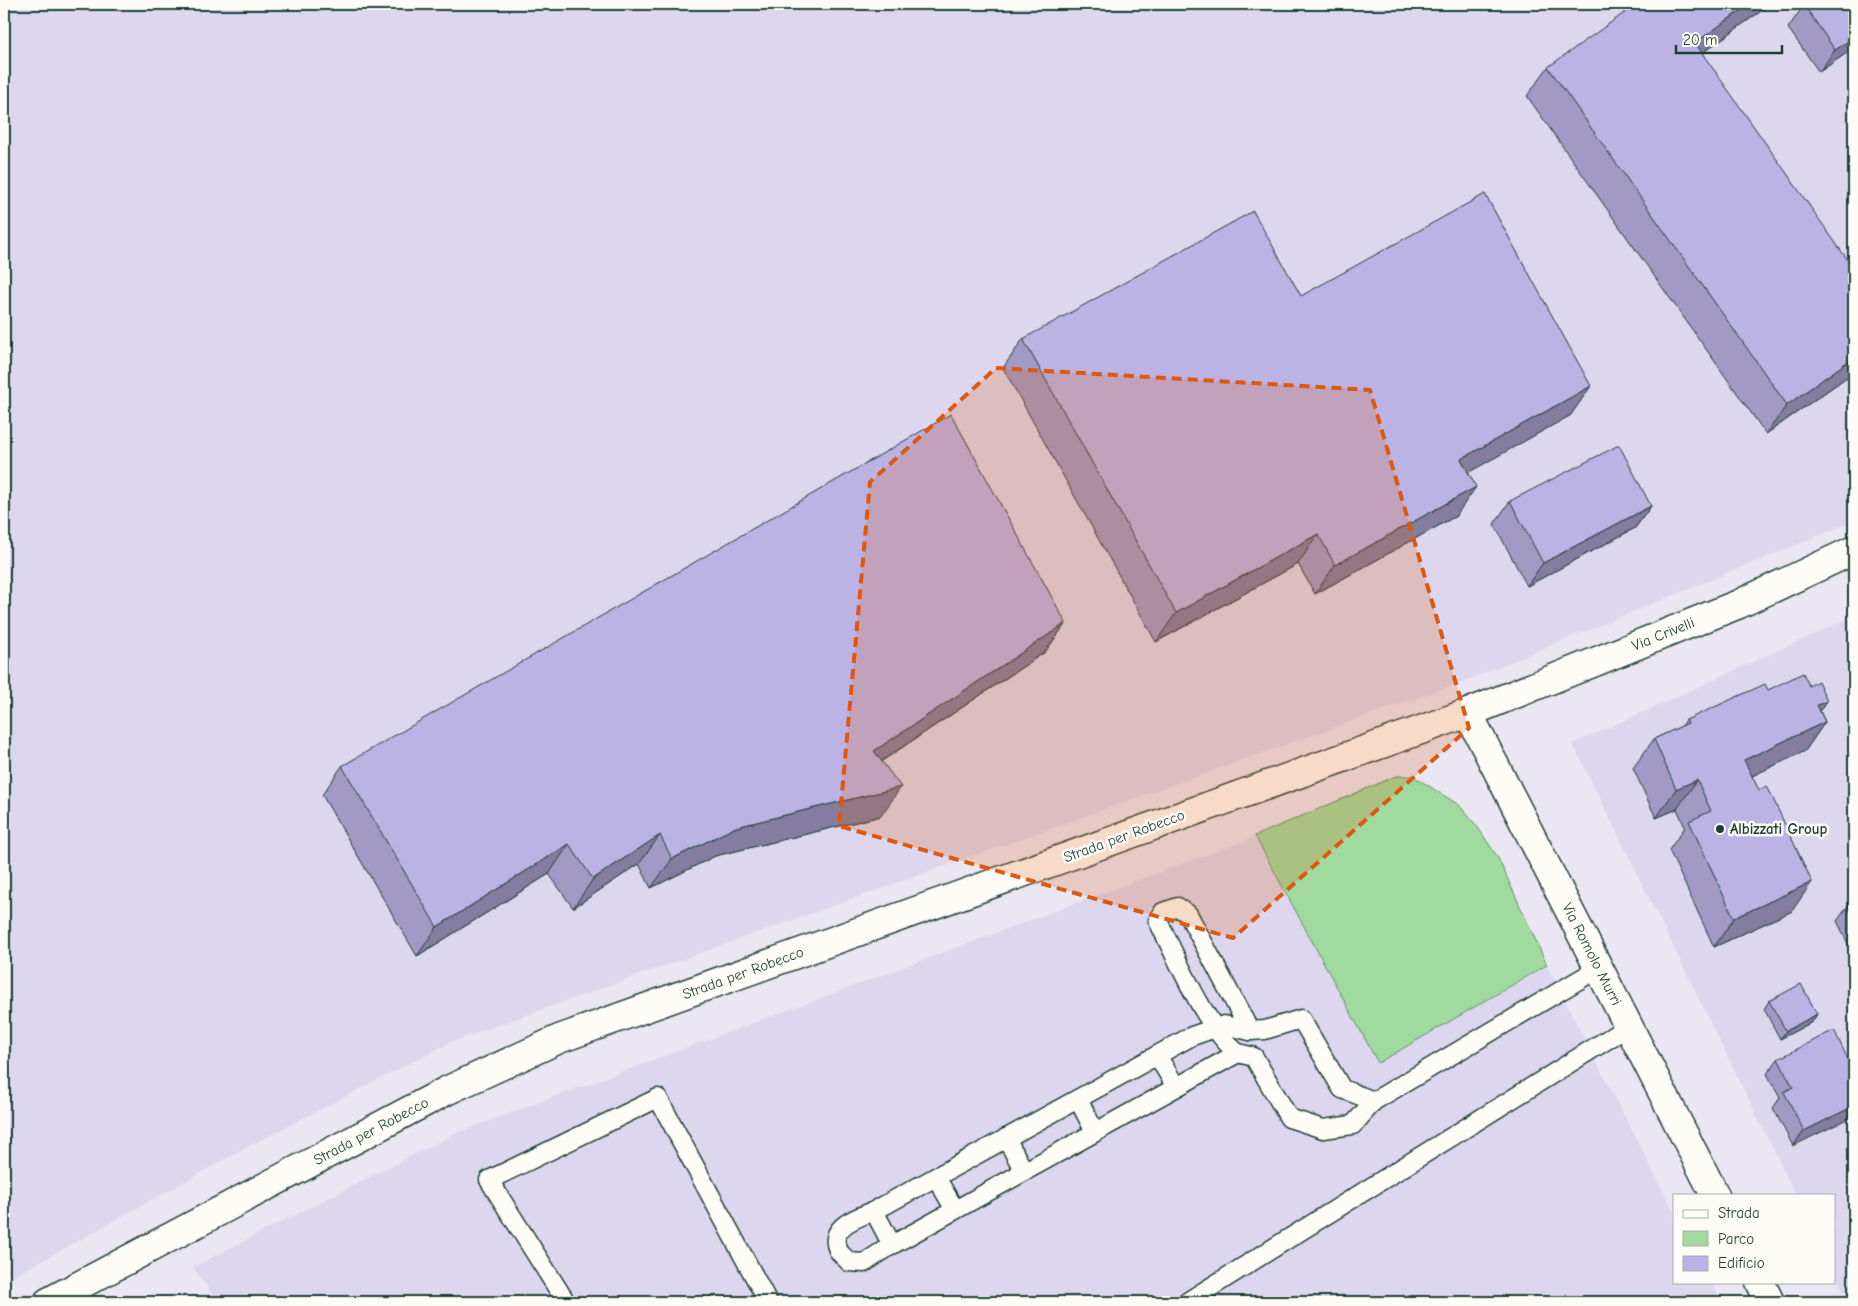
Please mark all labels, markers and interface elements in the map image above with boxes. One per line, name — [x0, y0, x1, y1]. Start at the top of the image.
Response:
scale bar — [1676, 22, 1782, 54]
text: 20 m — [1683, 31, 1717, 49]
street label: Via Crivelli — [1629, 613, 1697, 655]
street label: Strada per Robecco — [1061, 806, 1187, 866]
place label: Albizzati Group — [1730, 820, 1827, 838]
marker: Albizzati Group — [1714, 823, 1726, 835]
street label: Via Romolo Murri — [1558, 900, 1626, 1008]
street label: Strada per Robecco — [680, 943, 806, 1003]
street label: Strada per Robecco — [310, 1093, 432, 1169]
legend — [1673, 1194, 1836, 1284]
text: Strada — [1718, 1204, 1760, 1222]
text: Parco — [1718, 1230, 1754, 1248]
text: Edificio — [1718, 1254, 1765, 1272]

